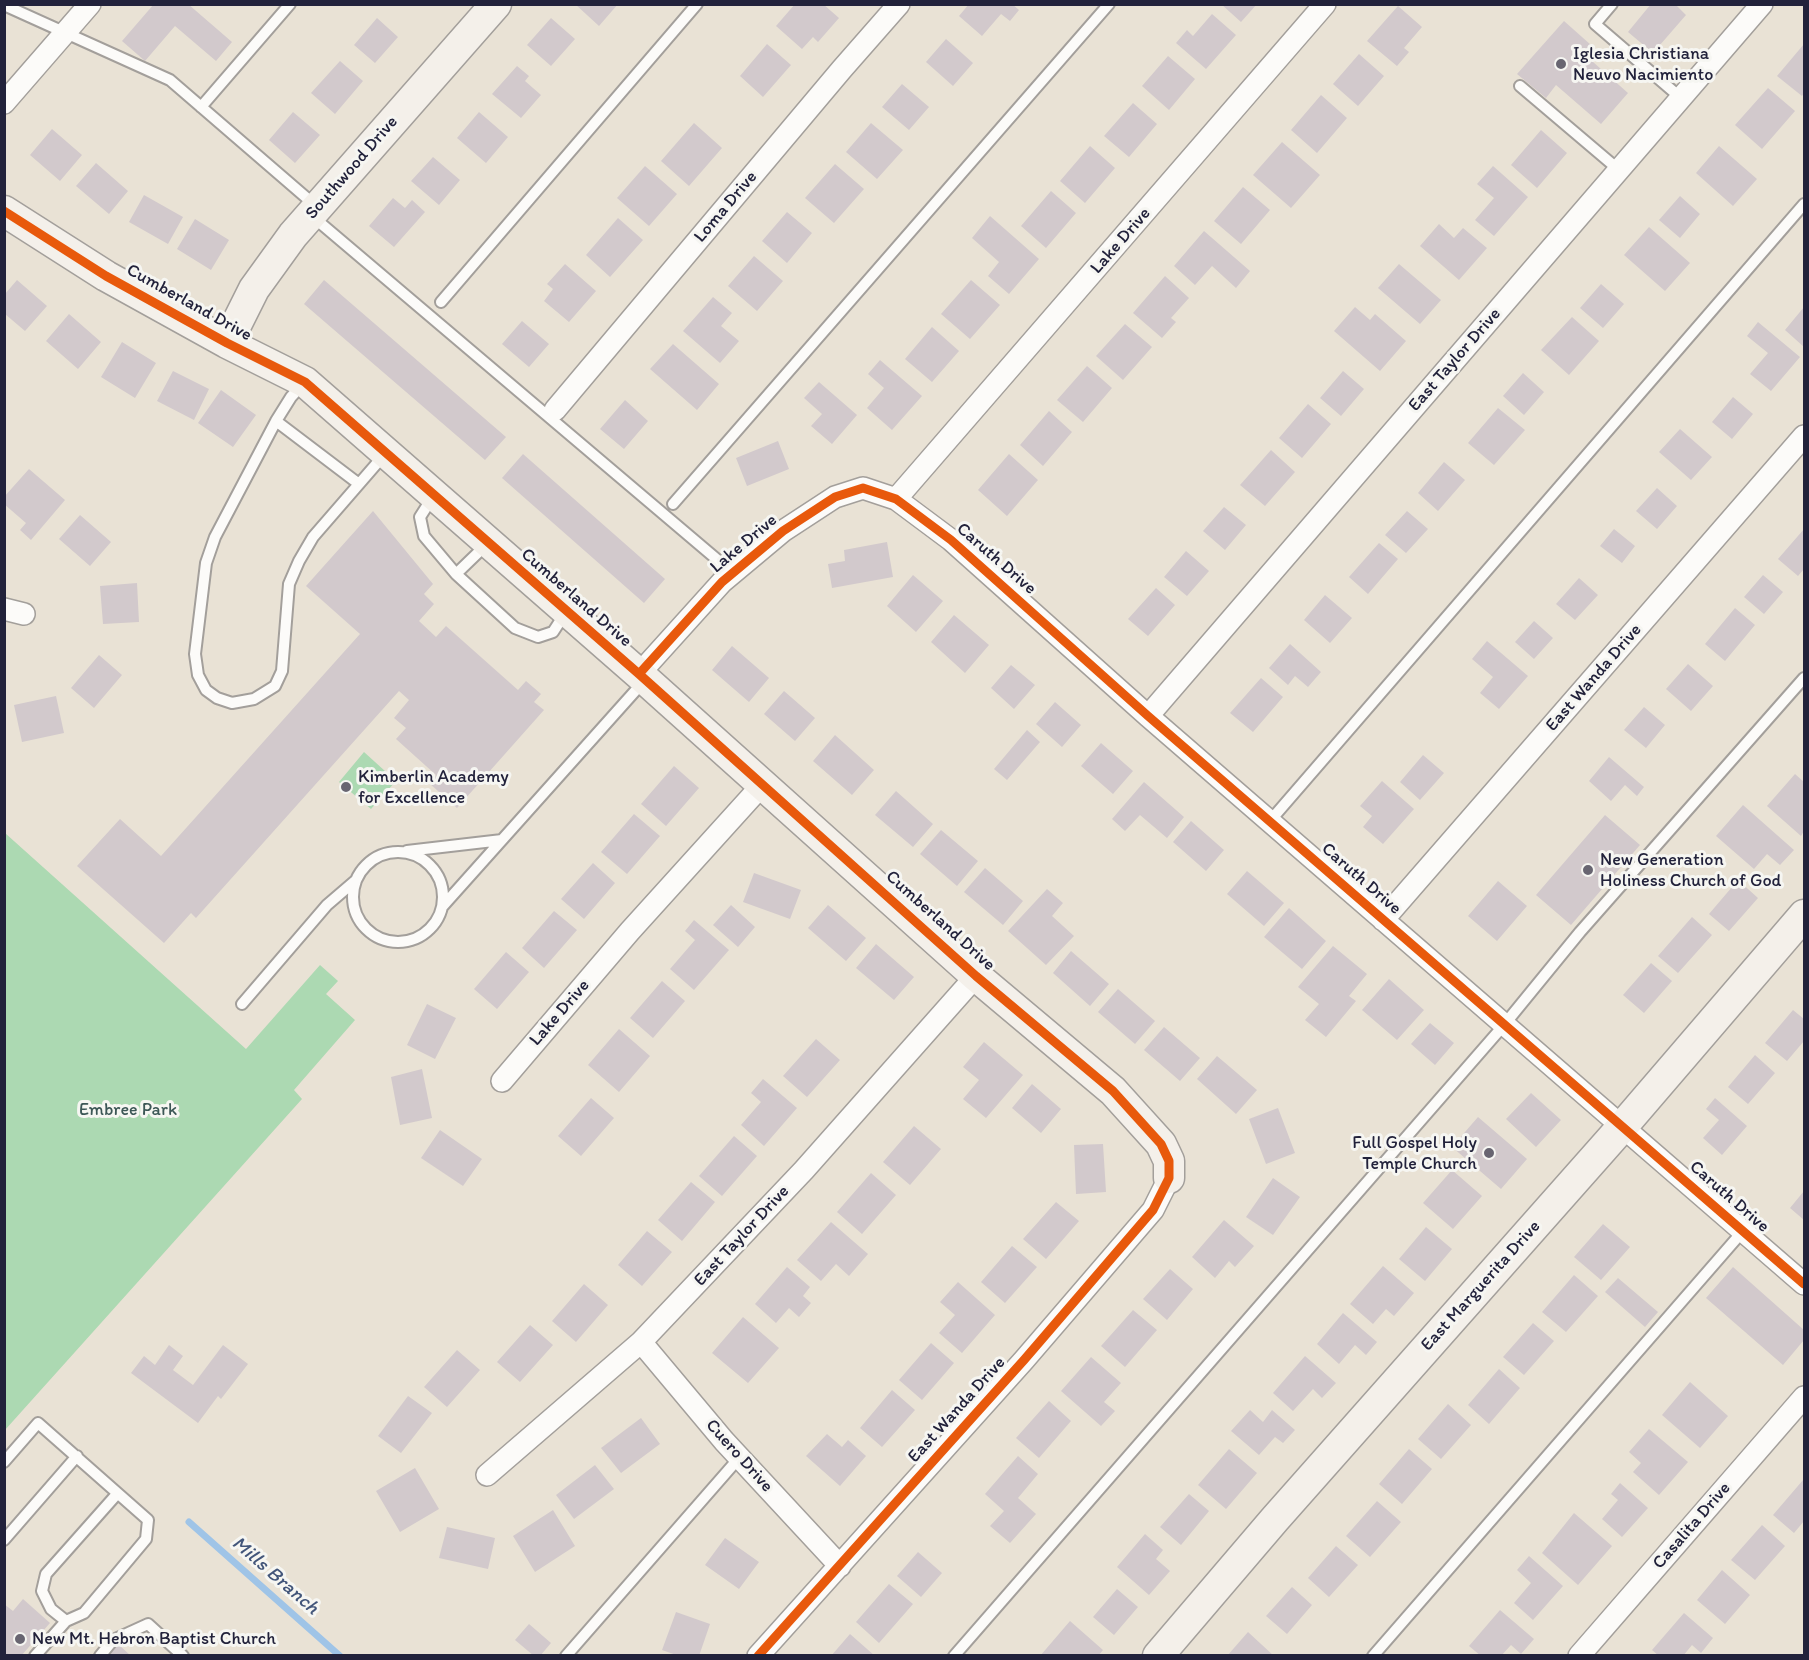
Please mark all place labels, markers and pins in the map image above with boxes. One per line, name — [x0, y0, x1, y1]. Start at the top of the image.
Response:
place label: Iglesia Christiana Neuvo Nacimiento — [1573, 43, 1713, 86]
marker: Iglesia Christiana Neuvo Nacimiento — [1554, 57, 1568, 71]
place label: Kimberlin Academy for Excellence — [358, 766, 509, 808]
marker: Kimberlin Academy for Excellence — [339, 780, 353, 794]
place label: New Generation Holiness Church of God — [1600, 849, 1782, 892]
marker: New Generation Holiness Church of God — [1581, 863, 1595, 877]
place label: Full Gospel Holy Temple Church — [1352, 1132, 1477, 1174]
marker: Full Gospel Holy Temple Church — [1482, 1146, 1496, 1160]
place label: New Mt. Hebron Baptist Church — [32, 1628, 276, 1650]
marker: New Mt. Hebron Baptist Church — [13, 1632, 27, 1646]

